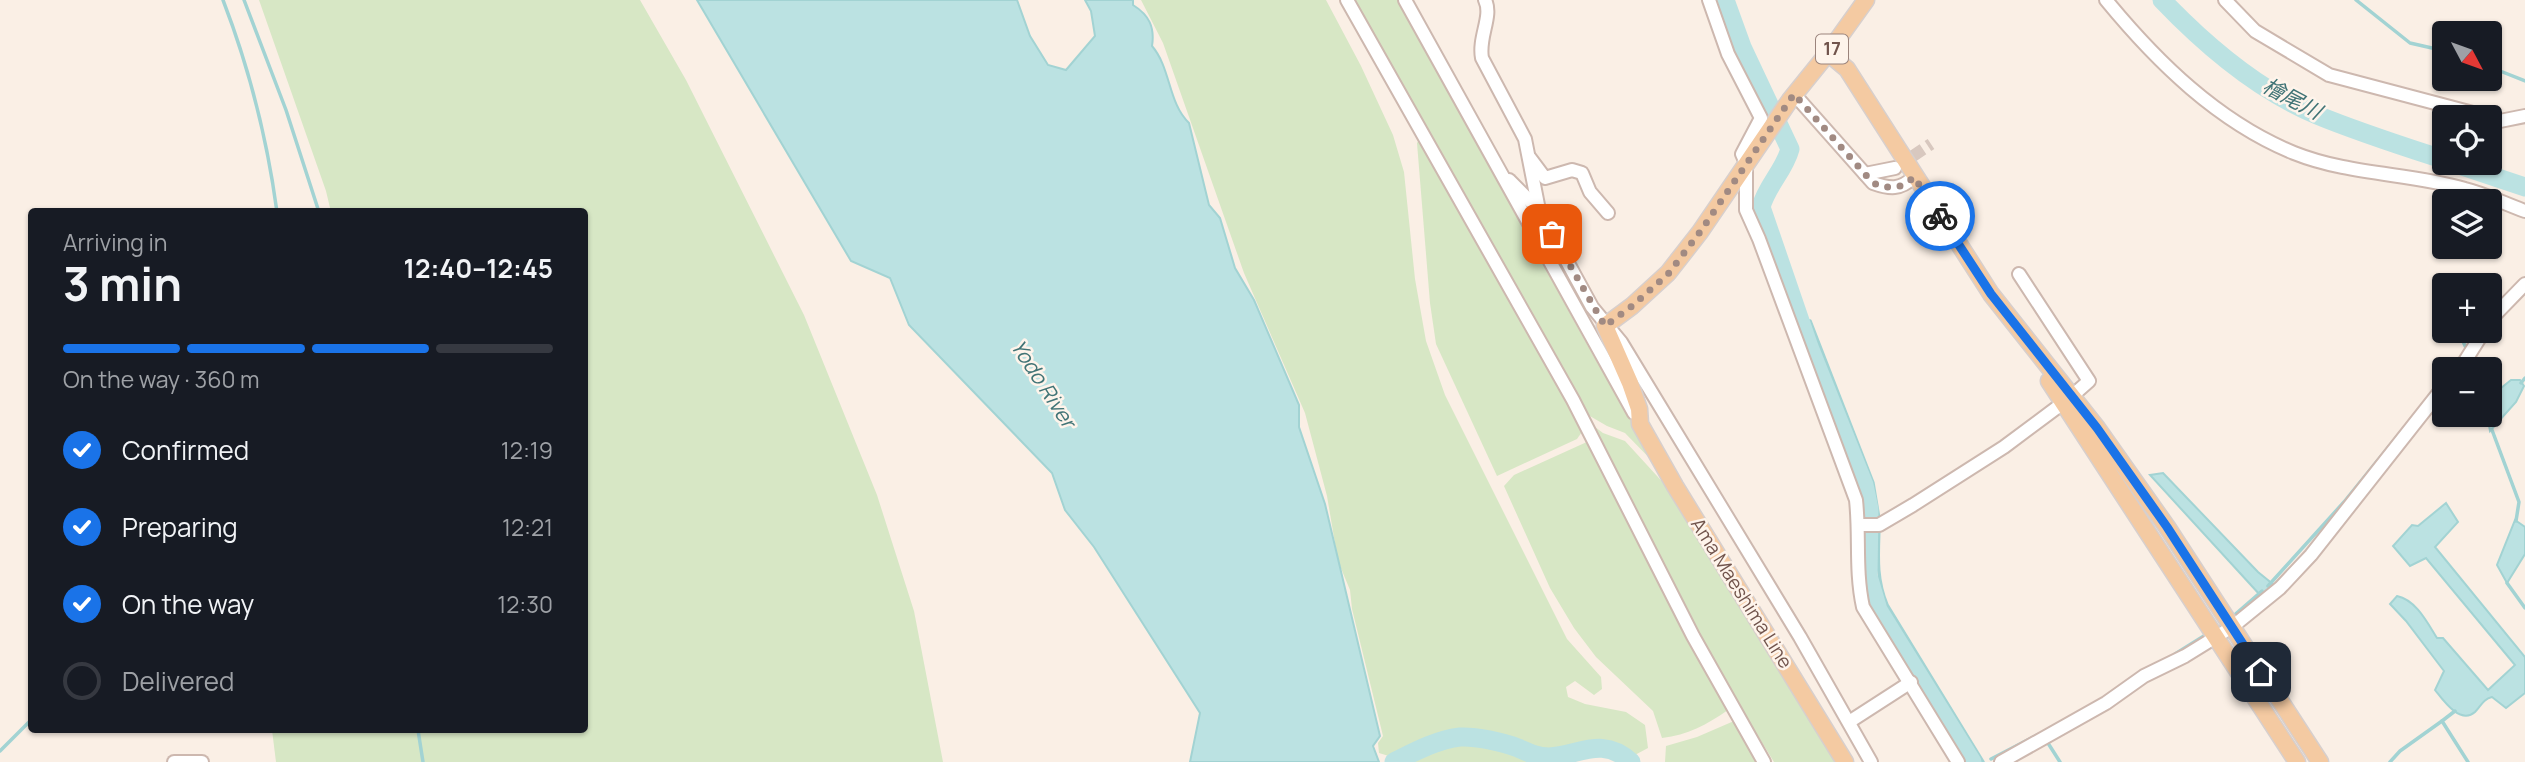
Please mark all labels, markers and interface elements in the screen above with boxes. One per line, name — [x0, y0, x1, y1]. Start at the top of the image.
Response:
north arrow — [2432, 21, 2502, 91]
map controls — [2432, 21, 2502, 427]
road number: 17 — [1816, 34, 1848, 64]
water label: 檜尾川 — [2258, 71, 2329, 126]
button: locate — [2432, 105, 2502, 175]
courier — [1905, 181, 1975, 251]
button: layers — [2432, 189, 2502, 259]
icon: bike — [1921, 197, 1959, 235]
pin — [1522, 204, 1582, 264]
icon: bag — [1533, 215, 1571, 253]
text: Arriving in — [63, 226, 168, 258]
text: 12:40–12:45 — [404, 250, 553, 286]
text: 3 min — [63, 252, 182, 315]
button: + — [2432, 273, 2502, 343]
water label: Yodo River — [1005, 334, 1084, 435]
button: − — [2432, 357, 2502, 427]
text: On the way · 360 m — [63, 363, 260, 395]
icon: check — [63, 431, 101, 469]
text: Confirmed — [122, 432, 249, 468]
text: 12:19 — [501, 434, 553, 466]
icon: check — [63, 508, 101, 546]
text: Preparing — [122, 509, 238, 545]
text: 12:21 — [502, 511, 553, 543]
street label: Ama Maeshima Line — [1685, 513, 1799, 673]
icon: check — [63, 585, 101, 623]
text: On the way — [122, 586, 254, 622]
text: 12:30 — [497, 588, 553, 620]
pin — [2231, 642, 2291, 702]
icon: home — [2242, 653, 2280, 691]
text: Delivered — [122, 663, 234, 699]

